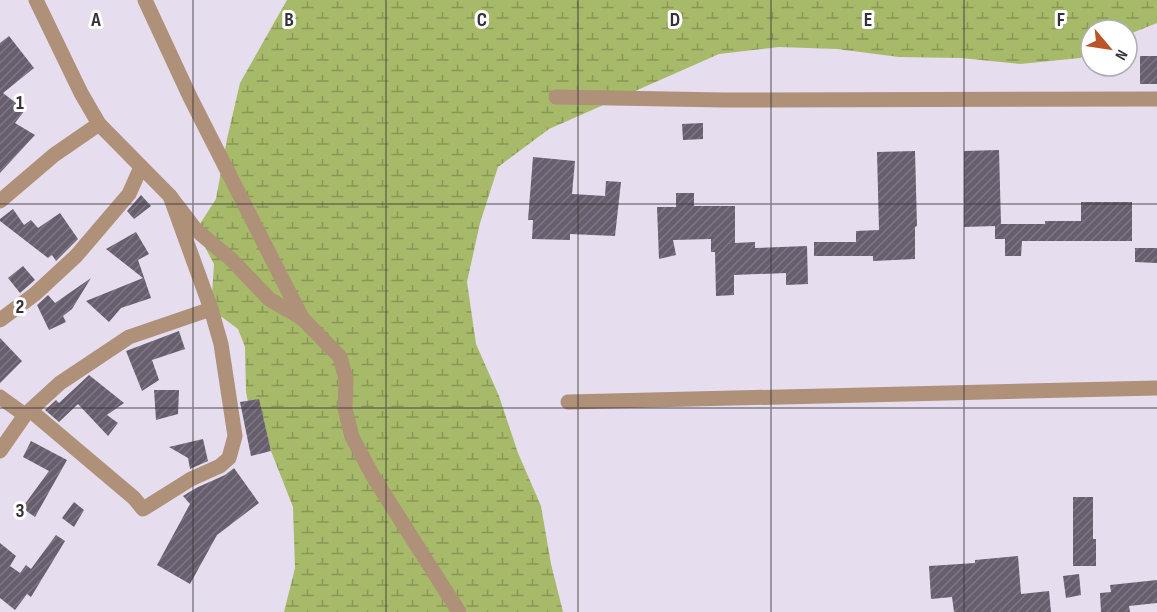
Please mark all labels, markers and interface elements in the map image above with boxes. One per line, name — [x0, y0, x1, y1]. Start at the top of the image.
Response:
text: A — [90, 8, 101, 32]
text: B — [284, 8, 294, 32]
text: C — [477, 8, 487, 32]
text: D — [670, 8, 680, 32]
text: E — [864, 8, 872, 32]
text: F — [1057, 8, 1065, 32]
north arrow — [1079, 18, 1139, 78]
text: N — [1110, 46, 1131, 63]
text: 1 — [16, 91, 24, 115]
text: 2 — [16, 295, 24, 319]
text: 3 — [16, 499, 25, 523]

